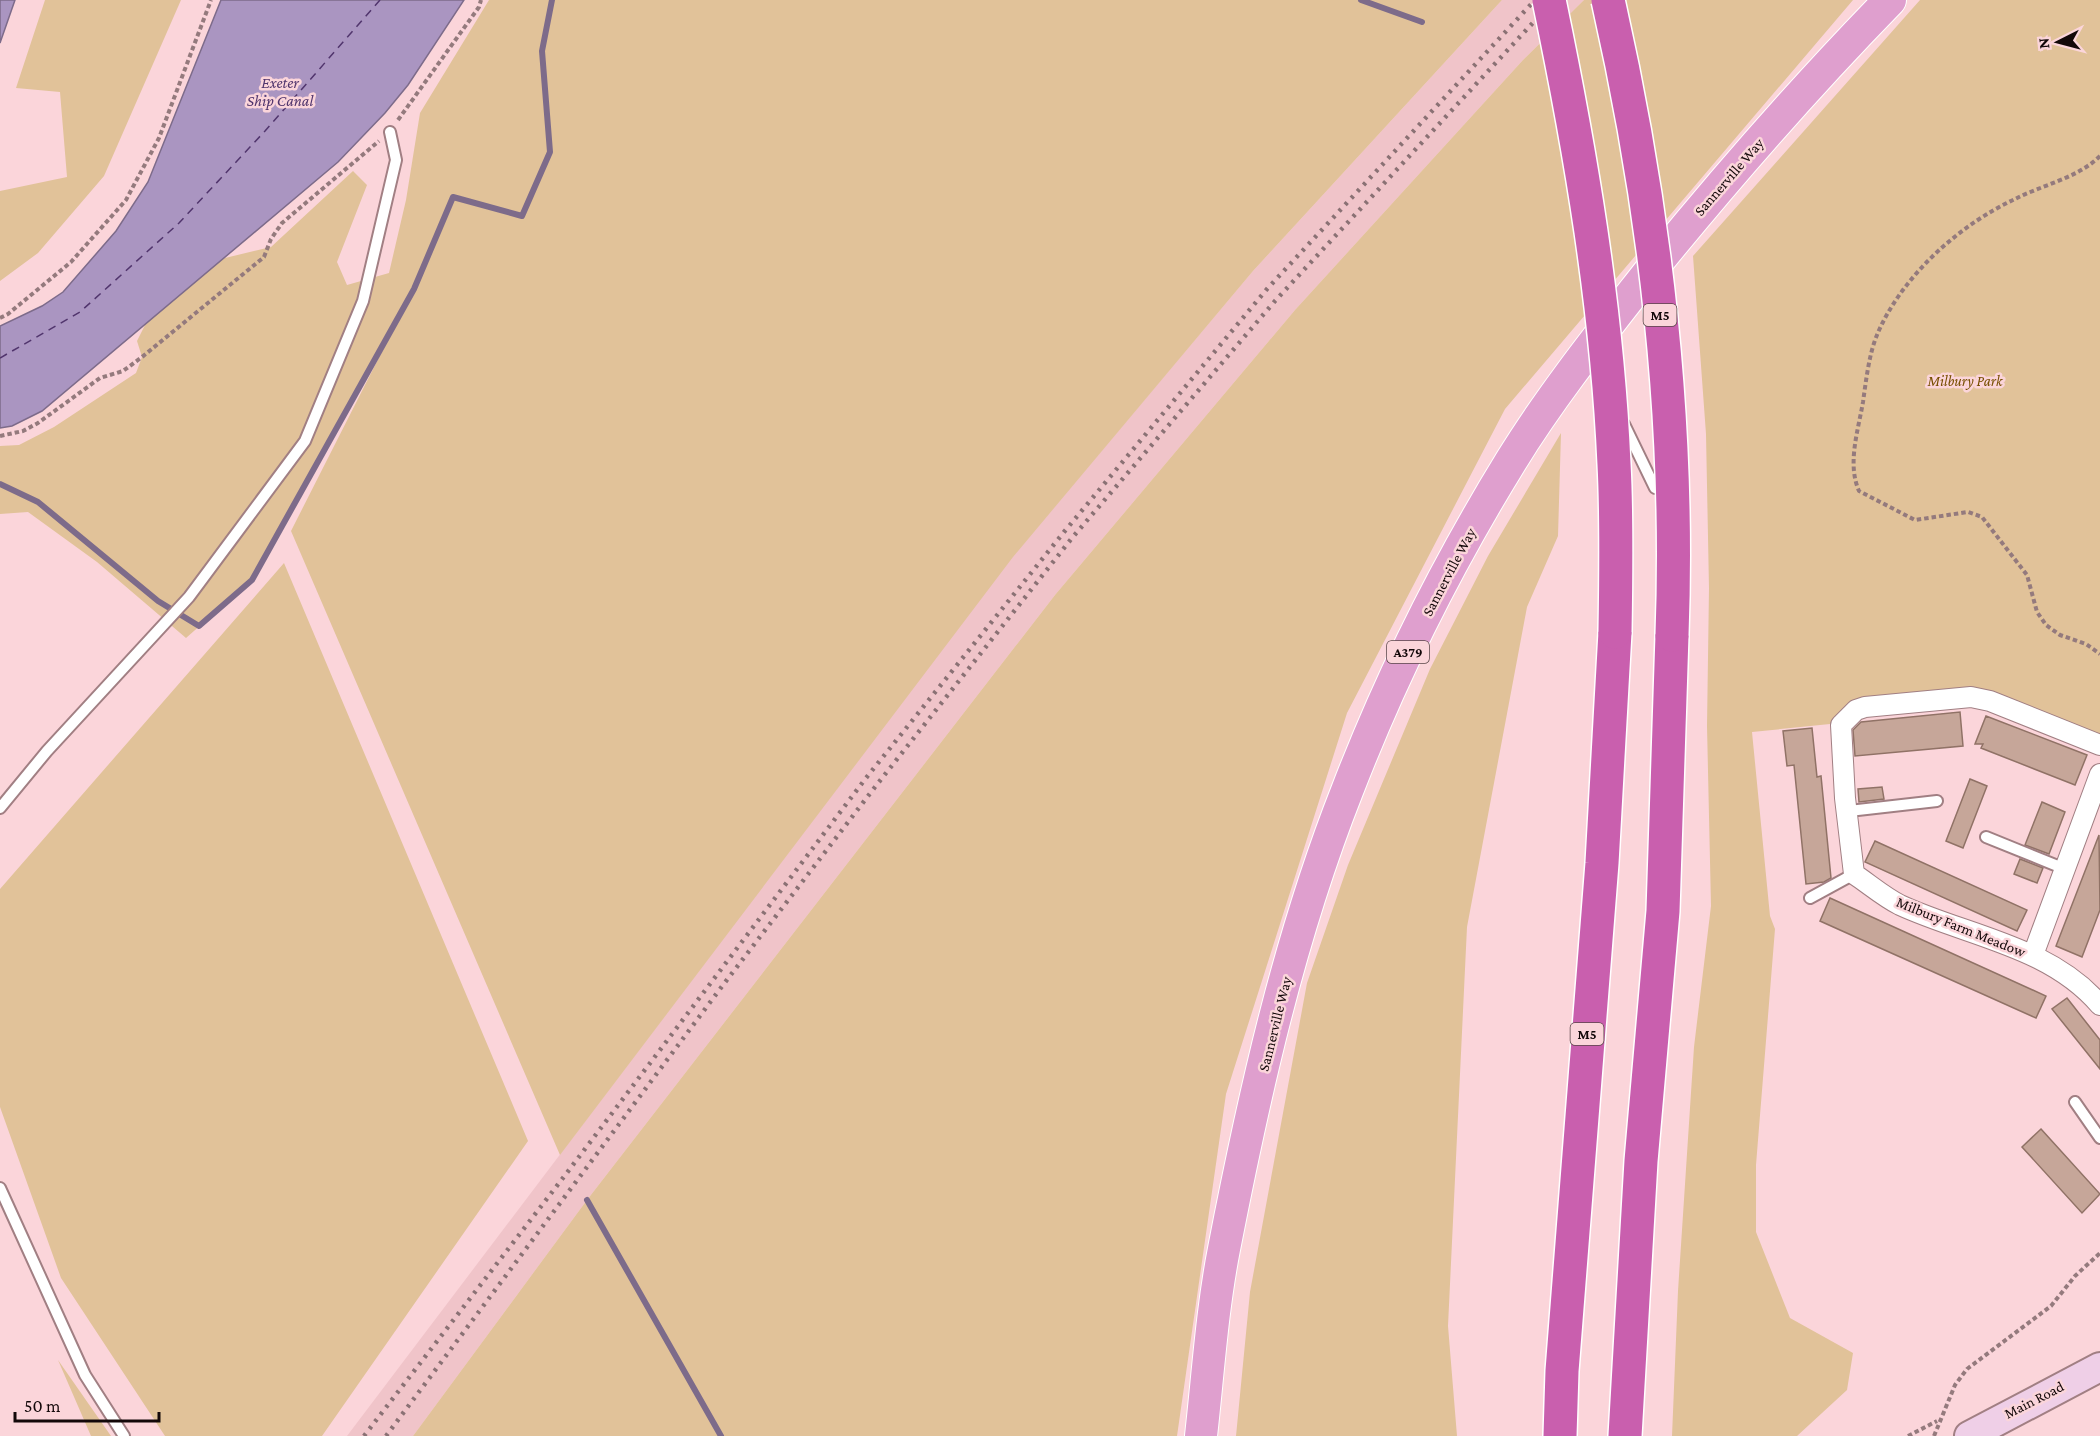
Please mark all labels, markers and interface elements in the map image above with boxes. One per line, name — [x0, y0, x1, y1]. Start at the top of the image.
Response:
north arrow — [2028, 12, 2088, 72]
text: N — [2035, 37, 2053, 50]
water label: Exeter Ship Canal — [247, 74, 314, 110]
street label: Sannerville Way — [1691, 135, 1768, 220]
road number: M5 — [1644, 304, 1676, 326]
park label: Milbury Park — [1927, 373, 2004, 390]
street label: Sannerville Way — [1419, 525, 1480, 619]
road number: A379 — [1387, 641, 1429, 663]
street label: Milbury Farm Meadow — [1894, 894, 2029, 961]
street label: Sannerville Way — [1255, 975, 1295, 1073]
road number: M5 — [1570, 1023, 1604, 1045]
street label: Main Road — [2002, 1378, 2067, 1422]
scale bar — [15, 1385, 159, 1423]
text: 50 m — [24, 1396, 61, 1416]

